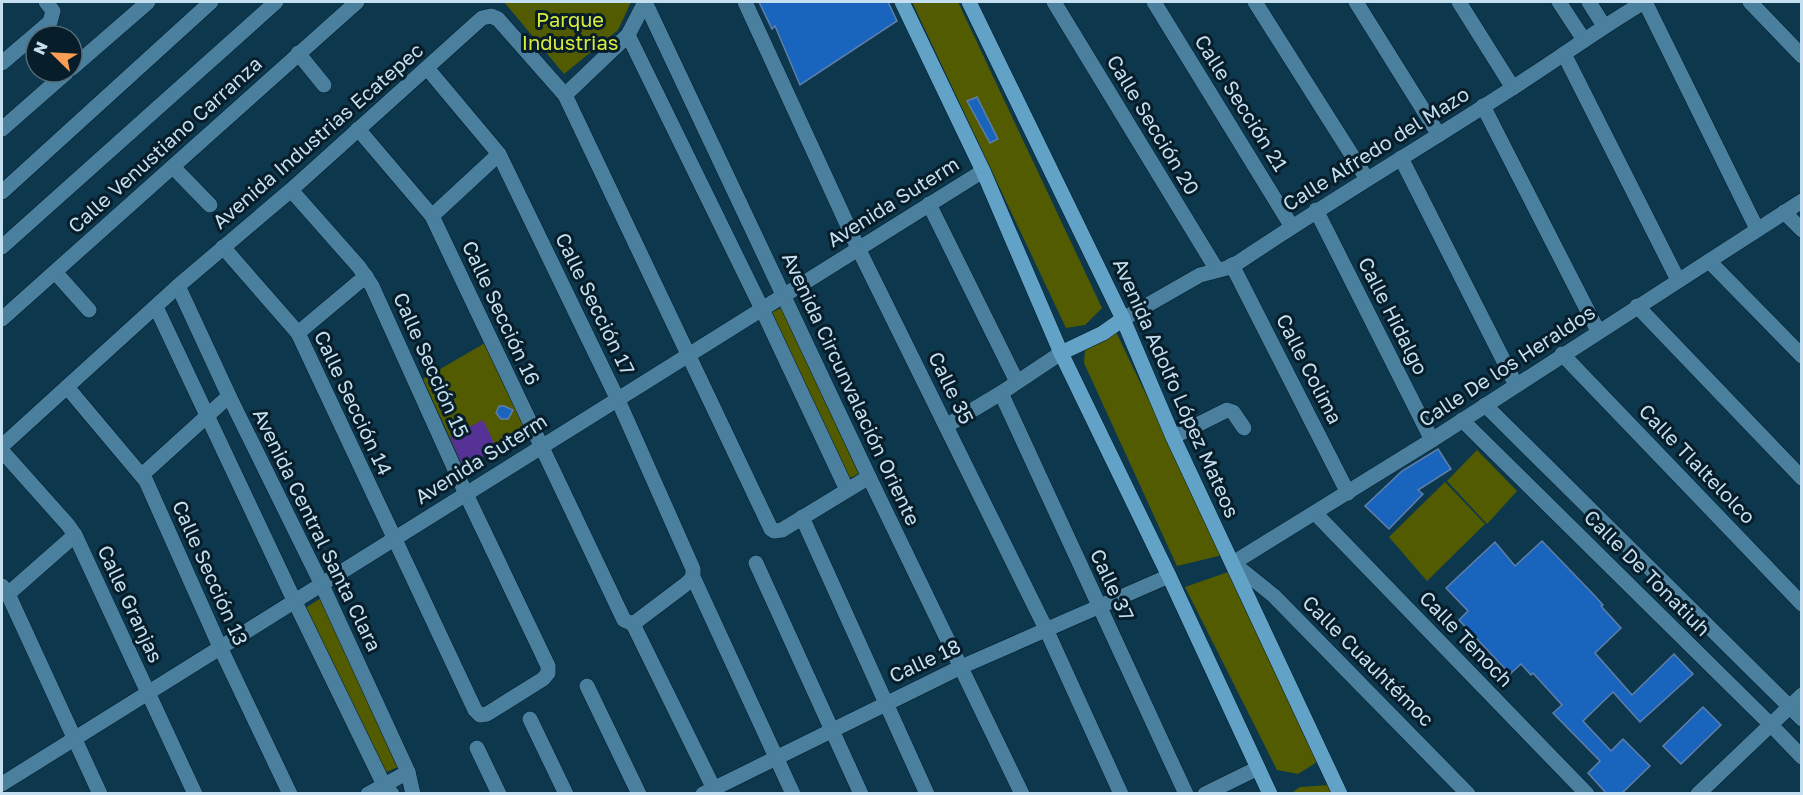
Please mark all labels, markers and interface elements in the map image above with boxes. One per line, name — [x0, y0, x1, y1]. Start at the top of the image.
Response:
park label: Parque Industrias — [522, 7, 618, 54]
north arrow — [24, 24, 84, 84]
street label: Calle Sección 21 — [1190, 30, 1294, 175]
street label: Avenida Industrias Ecatepec — [207, 37, 428, 233]
text: N — [29, 38, 52, 58]
street label: Calle Sección 20 — [1103, 50, 1205, 199]
street label: Calle Venustiano Carranza — [63, 51, 266, 238]
street label: Calle Alfredo del Mazo — [1278, 81, 1473, 215]
street label: Avenida Suterm — [822, 151, 963, 251]
street label: Calle Sección 17 — [551, 229, 641, 379]
street label: Calle Sección 16 — [458, 236, 546, 389]
street label: Avenida Circunvalación Oriente — [778, 248, 926, 529]
street label: Calle Hidalgo — [1354, 253, 1434, 378]
street label: Avenida Adolfo López Mateos — [1109, 254, 1245, 521]
street label: Calle Sección 15 — [389, 288, 475, 441]
street label: Calle De los Heraldos — [1414, 299, 1599, 431]
street label: Calle Colima — [1272, 309, 1348, 428]
street label: Calle Sección 14 — [310, 326, 398, 479]
street label: Calle 35 — [924, 348, 980, 428]
street label: Calle Tlaltelolco — [1635, 398, 1761, 528]
street label: Avenida Central Santa Clara — [249, 404, 387, 655]
street label: Avenida Suterm — [410, 408, 551, 508]
street label: Calle Sección 13 — [168, 496, 254, 649]
street label: Calle De Tonatiuh — [1580, 504, 1716, 640]
street label: Calle Granjas — [93, 541, 169, 666]
street label: Calle 37 — [1086, 545, 1140, 624]
street label: Calle Tenoch — [1415, 585, 1518, 691]
street label: Calle Cuauhtémoc — [1298, 590, 1439, 731]
street label: Calle 18 — [885, 633, 964, 687]

